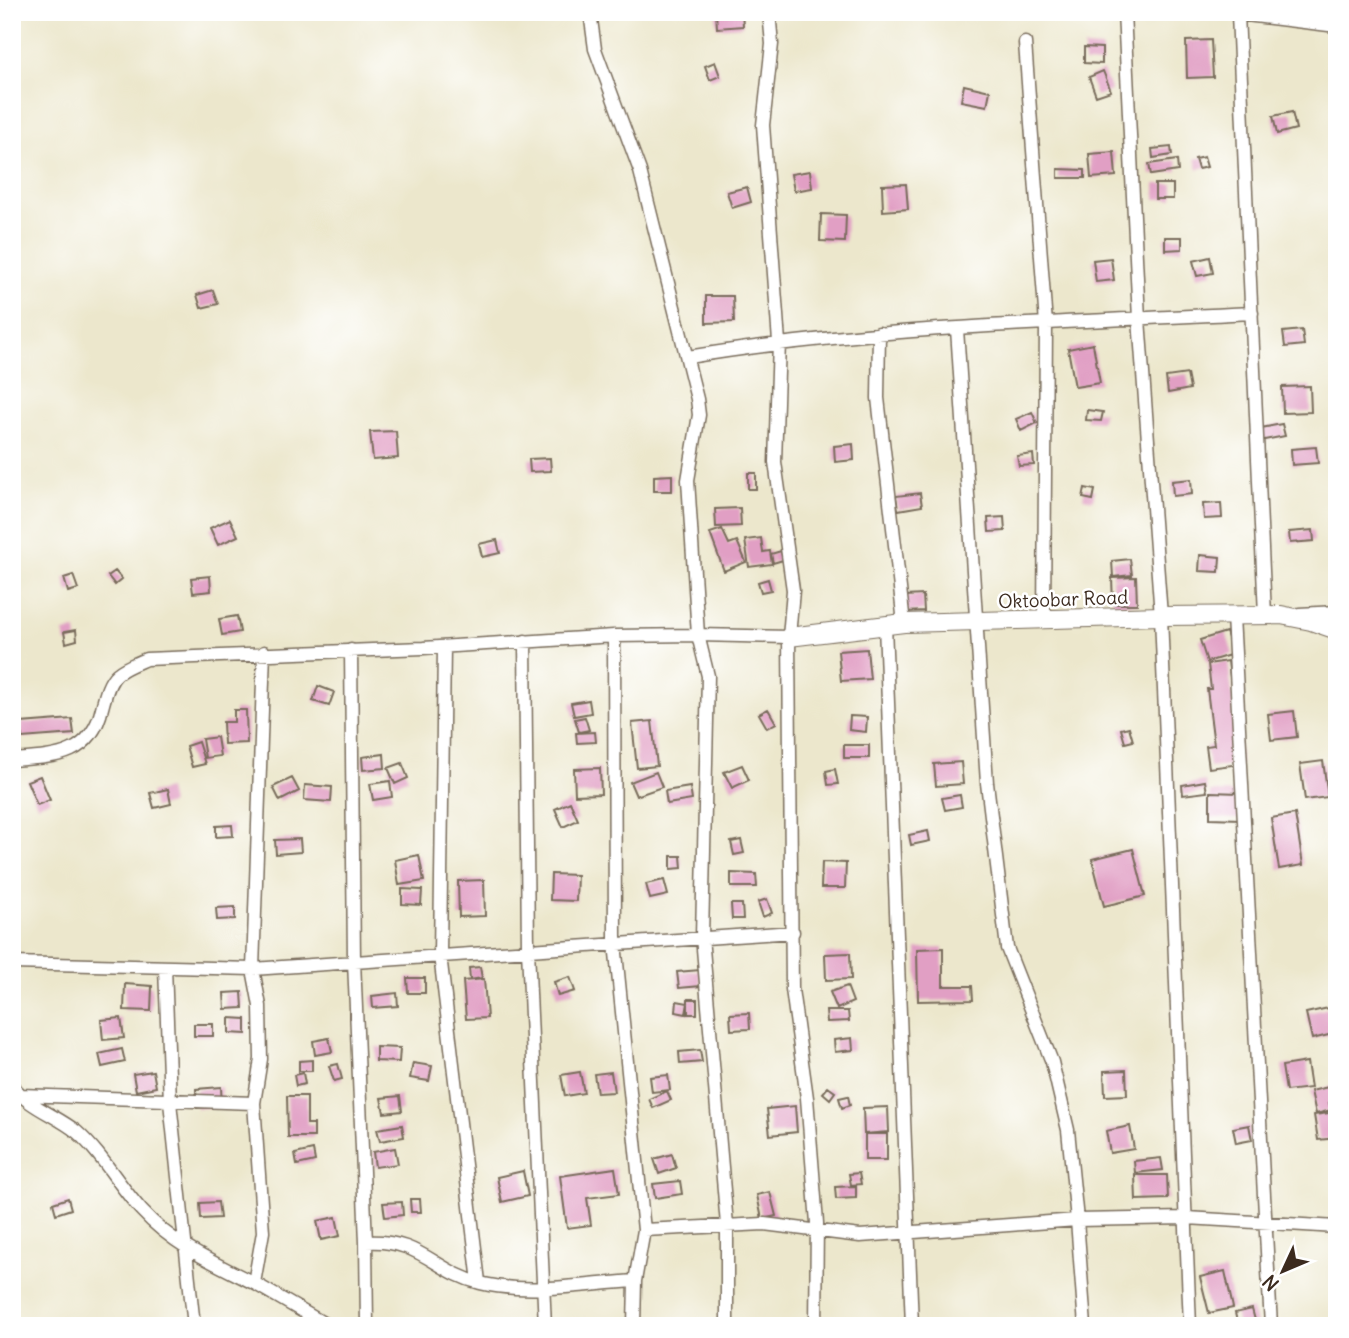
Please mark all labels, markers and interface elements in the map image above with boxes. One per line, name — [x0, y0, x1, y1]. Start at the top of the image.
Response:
street label: Oktoobar Road — [997, 585, 1129, 613]
north arrow — [1248, 1236, 1318, 1306]
text: N — [1258, 1270, 1284, 1296]

